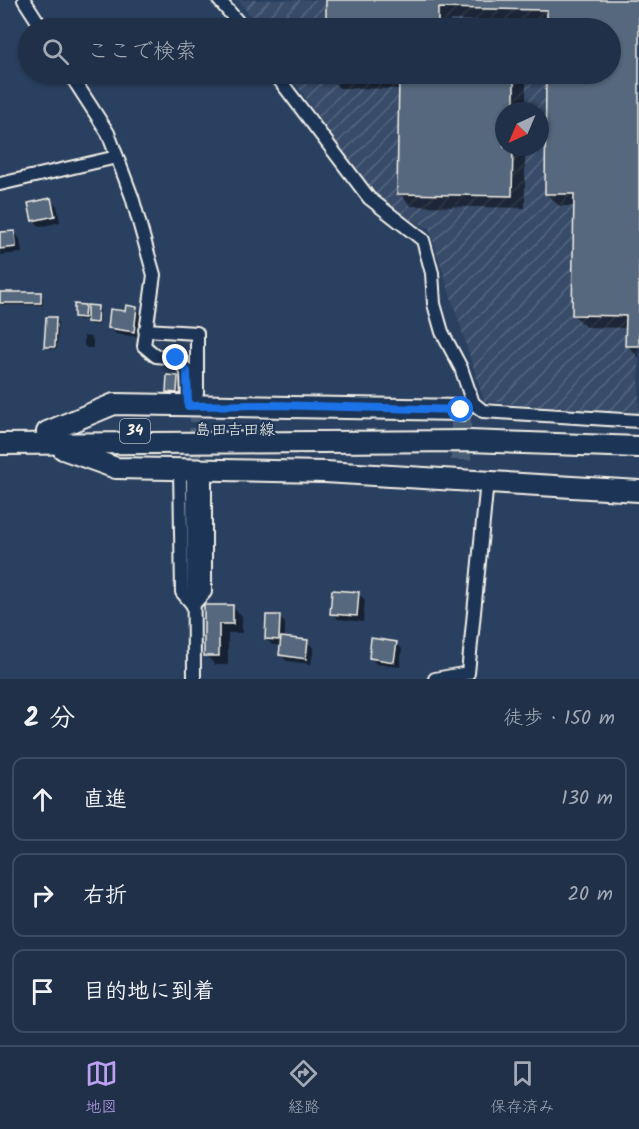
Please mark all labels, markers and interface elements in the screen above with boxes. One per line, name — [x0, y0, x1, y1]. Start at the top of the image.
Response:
search box — [18, 18, 621, 84]
icon: search — [39, 35, 72, 68]
text: ここで検索 — [87, 35, 197, 70]
north arrow — [495, 102, 549, 156]
route end — [162, 344, 188, 370]
route start — [447, 396, 473, 422]
street label: 島田吉田線 — [195, 418, 275, 443]
road number: 34 — [120, 419, 150, 443]
text: 2 分 — [24, 698, 75, 740]
text: 徒歩 · 150 m — [503, 703, 615, 735]
icon: ahead — [26, 783, 59, 816]
text: 直進 — [83, 783, 127, 818]
text: 130 m — [561, 783, 613, 815]
icon: right — [26, 879, 59, 912]
text: 右折 — [83, 879, 127, 914]
text: 20 m — [567, 879, 613, 911]
icon: arrive — [26, 975, 59, 1008]
text: 目的地に到着 — [83, 975, 215, 1010]
tab: 地図 — [85, 1057, 118, 1120]
tab: 経路 — [287, 1057, 320, 1120]
tab: 保存済み — [490, 1057, 554, 1120]

